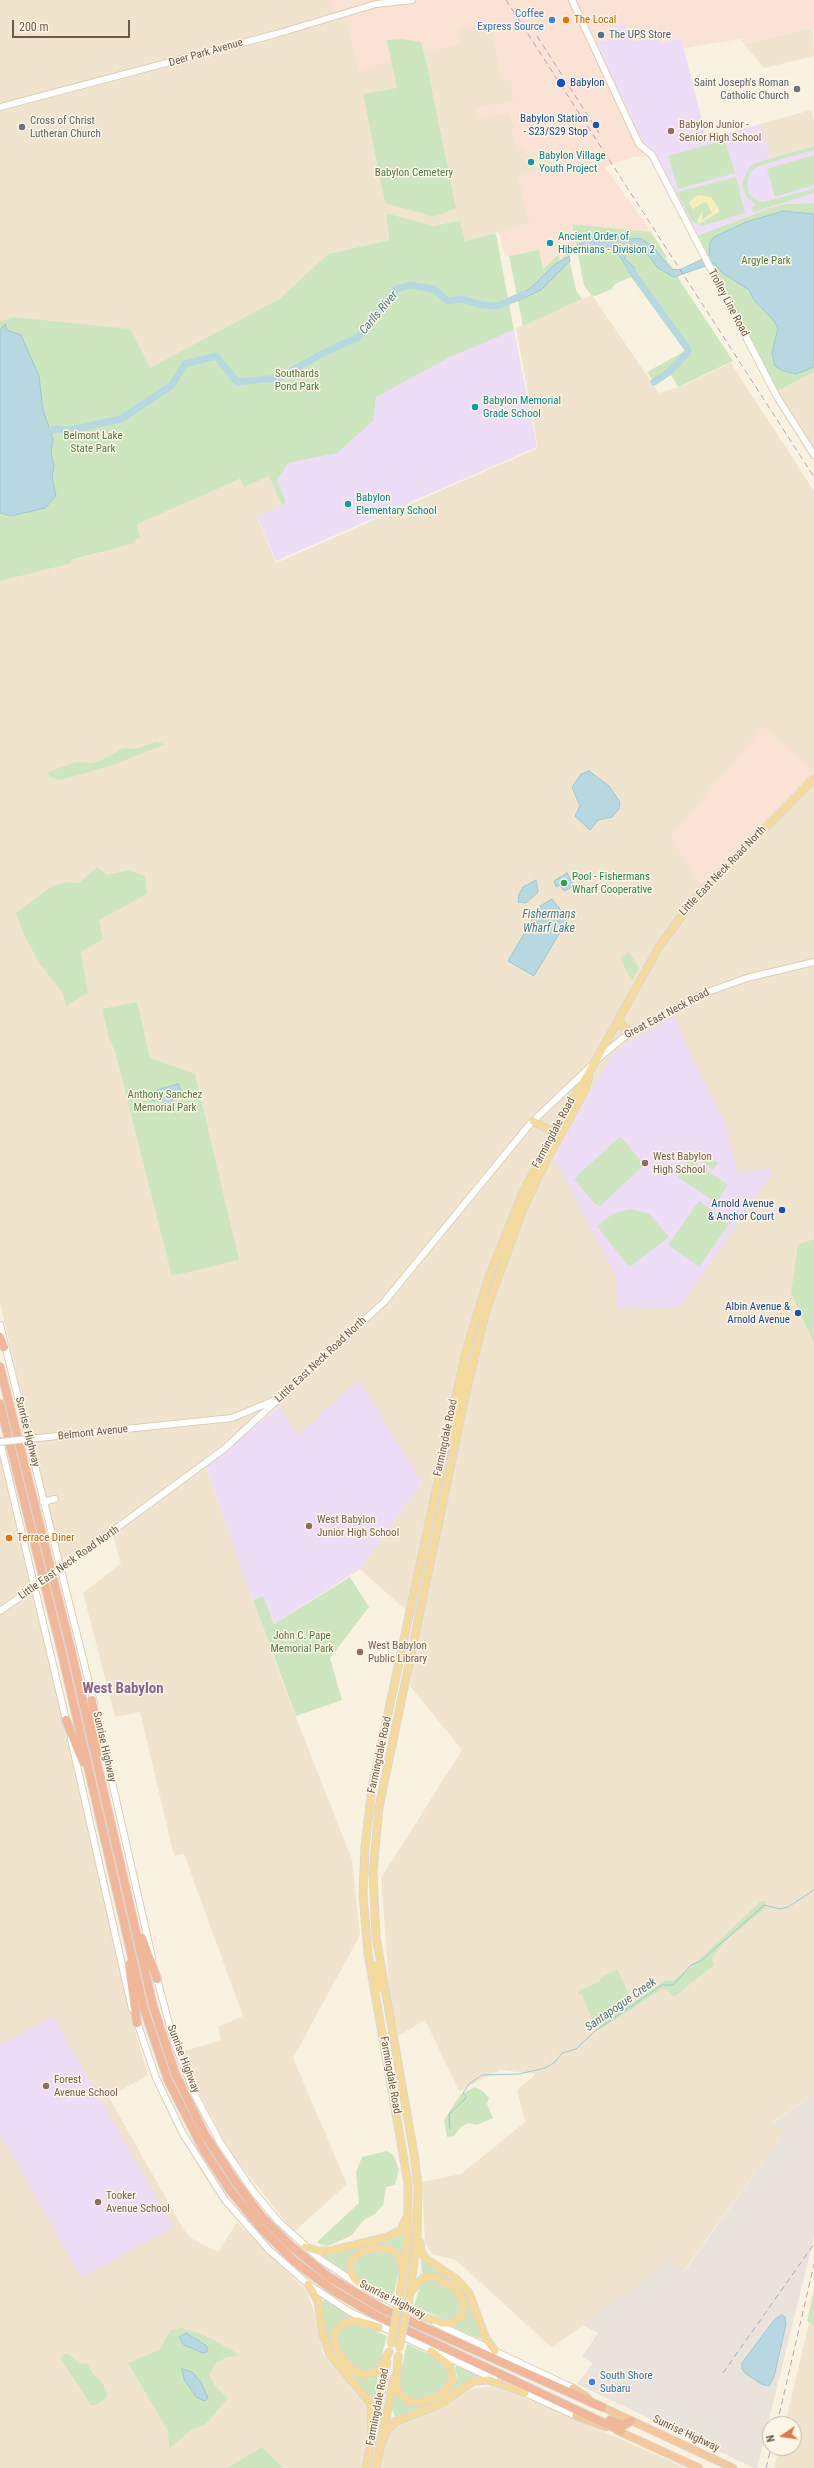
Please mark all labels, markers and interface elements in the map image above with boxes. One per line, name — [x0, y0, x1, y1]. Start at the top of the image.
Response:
place label: Coffee Express Source — [477, 7, 544, 33]
scale bar — [14, 12, 132, 38]
place label: The Local — [574, 13, 616, 27]
marker: Coffee Express Source — [547, 15, 557, 25]
marker: The Local — [561, 15, 571, 25]
text: 200 m — [19, 20, 49, 34]
place label: The UPS Store — [609, 28, 671, 42]
marker: The UPS Store — [596, 30, 606, 40]
street label: Deer Park Avenue — [168, 36, 244, 70]
place label: Babylon — [570, 76, 605, 90]
place label: Saint Joseph's Roman Catholic Church — [694, 76, 789, 102]
marker: Babylon — [555, 77, 567, 89]
marker: Saint Joseph's Roman Catholic Church — [792, 84, 802, 94]
place label: Babylon Station - S23/S29 Stop — [520, 112, 588, 138]
place label: Cross of Christ Lutheran Church — [30, 114, 101, 140]
place label: Babylon Junior - Senior High School — [679, 118, 761, 144]
marker: Babylon Station - S23/S29 Stop — [591, 120, 601, 130]
marker: Cross of Christ Lutheran Church — [17, 122, 27, 132]
marker: Babylon Junior - Senior High School — [666, 126, 676, 136]
place label: Babylon Village Youth Project — [539, 149, 606, 175]
marker: Babylon Village Youth Project — [526, 157, 536, 167]
park label: Babylon Cemetery — [375, 166, 453, 180]
place label: Ancient Order of Hibernians - Division 2 — [558, 230, 655, 256]
marker: Ancient Order of Hibernians - Division 2 — [545, 238, 555, 248]
park label: Argyle Park — [741, 254, 791, 268]
street label: Trolley Line Road — [705, 267, 751, 339]
water label: Carlls River — [357, 289, 401, 337]
park label: Southards Pond Park — [275, 367, 319, 393]
place label: Babylon Memorial Grade School — [483, 394, 561, 420]
marker: Babylon Memorial Grade School — [470, 402, 480, 412]
park label: Belmont Lake State Park — [63, 429, 123, 455]
place label: Babylon Elementary School — [356, 491, 437, 517]
marker: Babylon Elementary School — [343, 499, 353, 509]
street label: Little East Neck Road North — [677, 823, 769, 919]
place label: Pool - Fishermans Wharf Cooperative — [572, 870, 652, 896]
marker: Pool - Fishermans Wharf Cooperative — [559, 878, 569, 888]
water label: Fishermans Wharf Lake — [522, 908, 576, 936]
street label: Great East Neck Road — [622, 986, 712, 1042]
park label: Anthony Sanchez Memorial Park — [128, 1088, 202, 1114]
street label: Farmingdale Road — [530, 1095, 578, 1171]
place label: West Babylon High School — [653, 1150, 712, 1176]
marker: West Babylon High School — [640, 1158, 650, 1168]
place label: Arnold Avenue & Anchor Court — [708, 1197, 774, 1223]
marker: Arnold Avenue & Anchor Court — [777, 1205, 787, 1215]
place label: Albin Avenue & Arnold Avenue — [725, 1300, 790, 1326]
marker: Albin Avenue & Arnold Avenue — [793, 1308, 803, 1318]
street label: Little East Neck Road North — [273, 1314, 369, 1406]
street label: Sunrise Highway — [12, 1396, 42, 1468]
street label: Farmingdale Road — [431, 1398, 461, 1478]
street label: Belmont Avenue — [57, 1423, 129, 1443]
place label: West Babylon Junior High School — [317, 1513, 399, 1539]
marker: West Babylon Junior High School — [304, 1521, 314, 1531]
street label: Little East Neck Road North — [16, 1523, 122, 1603]
place label: Terrace Diner — [17, 1531, 75, 1545]
marker: Terrace Diner — [4, 1533, 14, 1543]
park label: John C. Pape Memorial Park — [270, 1629, 334, 1655]
place label: West Babylon Public Library — [368, 1639, 427, 1665]
marker: West Babylon Public Library — [355, 1647, 365, 1657]
district label: West Babylon — [82, 1680, 164, 1698]
street label: Sunrise Highway — [89, 1710, 119, 1784]
street label: Farmingdale Road — [365, 1715, 395, 1795]
water label: Santapogue Creek — [583, 1975, 659, 2035]
street label: Sunrise Highway — [164, 2023, 202, 2095]
street label: Farmingdale Road — [377, 2035, 403, 2115]
place label: Forest Avenue School — [54, 2073, 118, 2099]
marker: Forest Avenue School — [41, 2081, 51, 2091]
place label: Tooker Avenue School — [106, 2189, 170, 2215]
marker: Tooker Avenue School — [93, 2197, 103, 2207]
street label: Sunrise Highway — [357, 2278, 427, 2322]
street label: Farmingdale Road — [364, 2367, 392, 2447]
place label: South Shore Subaru — [600, 2369, 653, 2395]
marker: South Shore Subaru — [587, 2377, 597, 2387]
street label: Sunrise Highway — [651, 2413, 721, 2455]
north arrow — [762, 2416, 802, 2456]
text: N — [764, 2434, 778, 2443]

